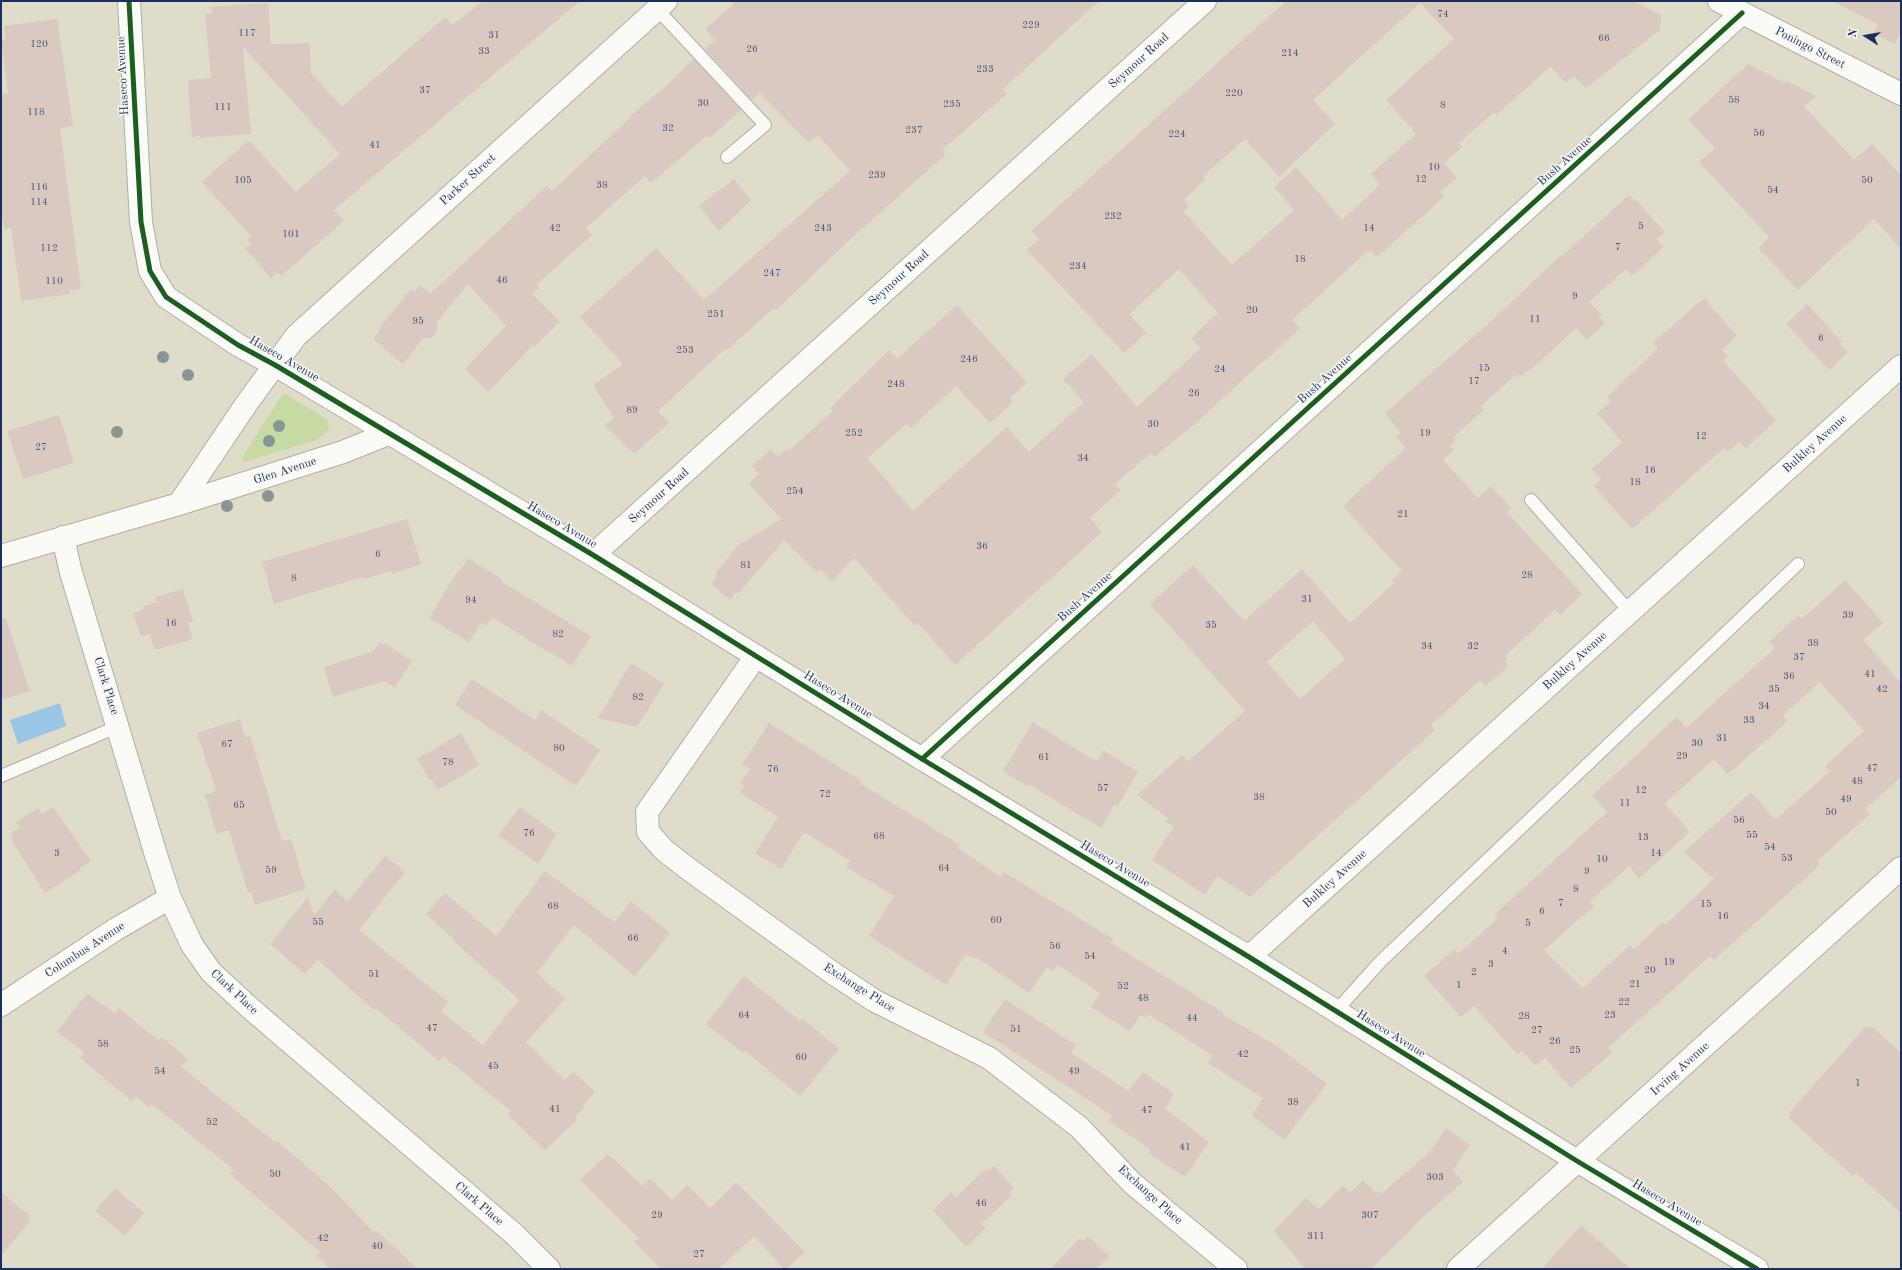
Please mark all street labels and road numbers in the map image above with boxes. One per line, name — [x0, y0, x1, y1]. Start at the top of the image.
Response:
street label: Poningo Street — [1772, 24, 1848, 72]
street label: Seymour Road — [1106, 30, 1172, 92]
street label: Haseco Avenue — [114, 36, 132, 116]
street label: Bush Avenue — [1535, 133, 1595, 189]
street label: Parker Street — [437, 151, 499, 209]
street label: Seymour Road — [866, 247, 932, 309]
street label: Haseco Avenue — [246, 333, 322, 385]
street label: Bush Avenue — [1295, 351, 1355, 407]
street label: Bulkley Avenue — [1780, 412, 1850, 476]
street label: Glen Avenue — [252, 454, 318, 488]
street label: Seymour Road — [626, 465, 692, 527]
street label: Haseco Avenue — [525, 499, 599, 551]
street label: Bush Avenue — [1055, 569, 1115, 625]
street label: Bulkley Avenue — [1540, 629, 1610, 693]
street label: Clark Place — [90, 655, 122, 717]
street label: Haseco Avenue — [801, 668, 875, 722]
street label: Haseco Avenue — [1078, 838, 1152, 890]
street label: Bulkley Avenue — [1300, 847, 1370, 911]
street label: Columbus Avenue — [42, 919, 128, 981]
street label: Exchange Place — [820, 960, 898, 1016]
street label: Clark Place — [207, 966, 261, 1018]
street label: Haseco Avenue — [1354, 1007, 1428, 1061]
street label: Irving Avenue — [1648, 1039, 1712, 1099]
street label: Exchange Place — [1115, 1162, 1185, 1228]
street label: Haseco Avenue — [1630, 1177, 1704, 1229]
street label: Clark Place — [452, 1179, 506, 1229]

